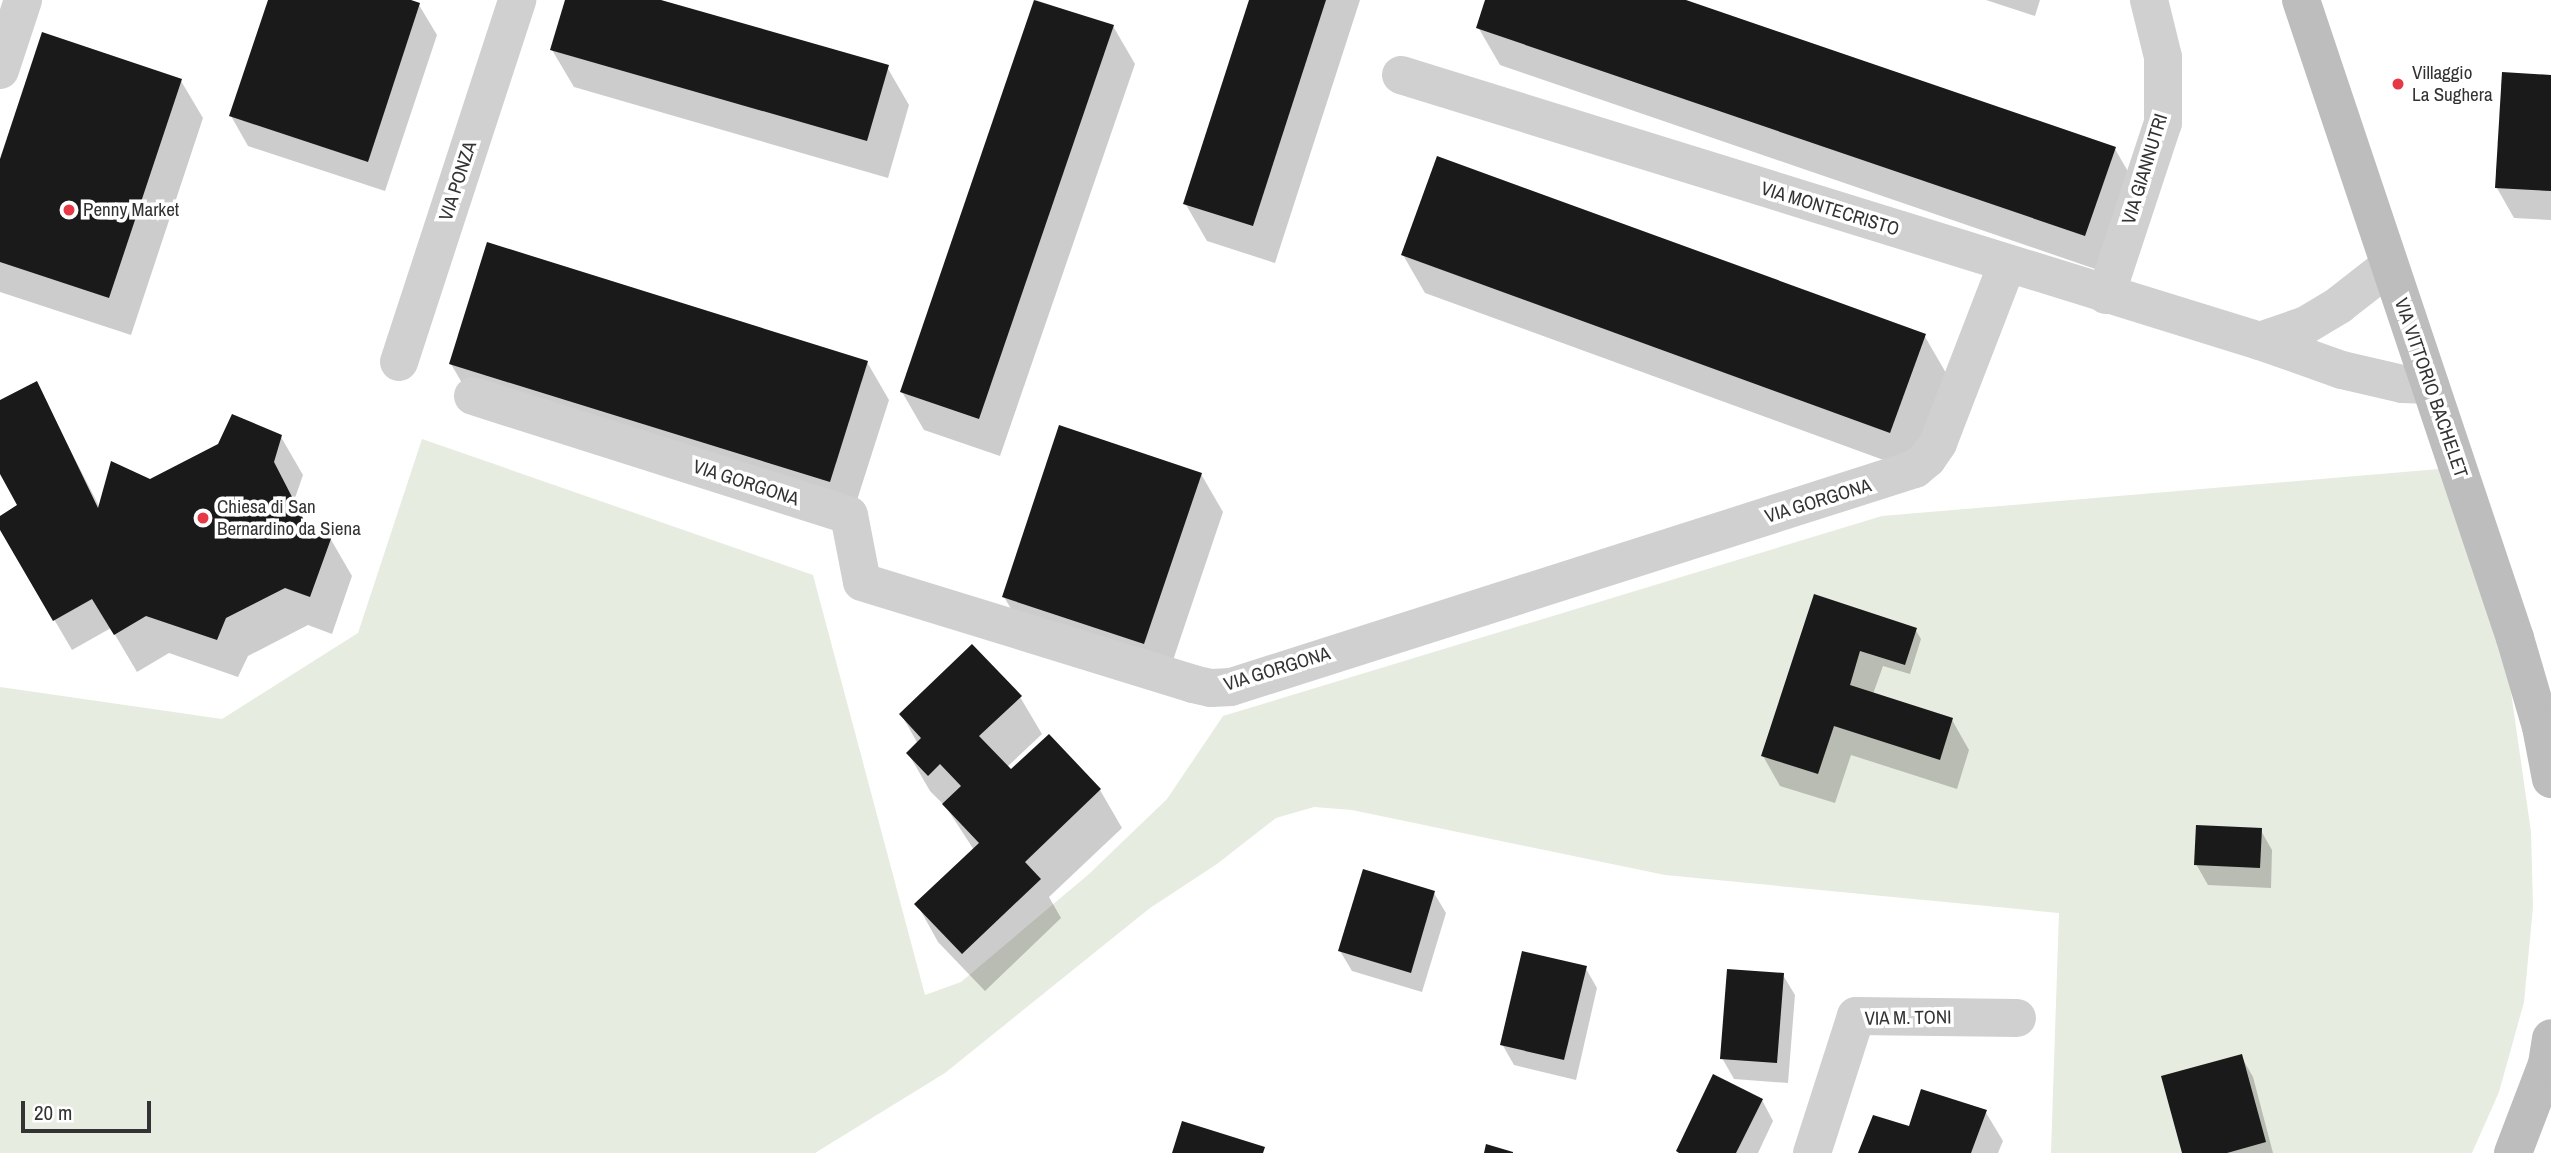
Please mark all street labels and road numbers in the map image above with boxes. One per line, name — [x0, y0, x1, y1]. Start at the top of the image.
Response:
street label: VIA GIANNUTRI — [2117, 111, 2173, 227]
street label: VIA PONZA — [434, 138, 482, 224]
street label: VIA MONTECRISTO — [1758, 177, 1902, 241]
street label: VIA VITTORIO BACHELET — [2389, 295, 2473, 481]
street label: VIA GORGONA — [690, 455, 802, 511]
street label: VIA GORGONA — [1762, 474, 1874, 528]
street label: VIA GORGONA — [1221, 642, 1333, 696]
street label: VIA M. TONI — [1864, 1006, 1952, 1030]

